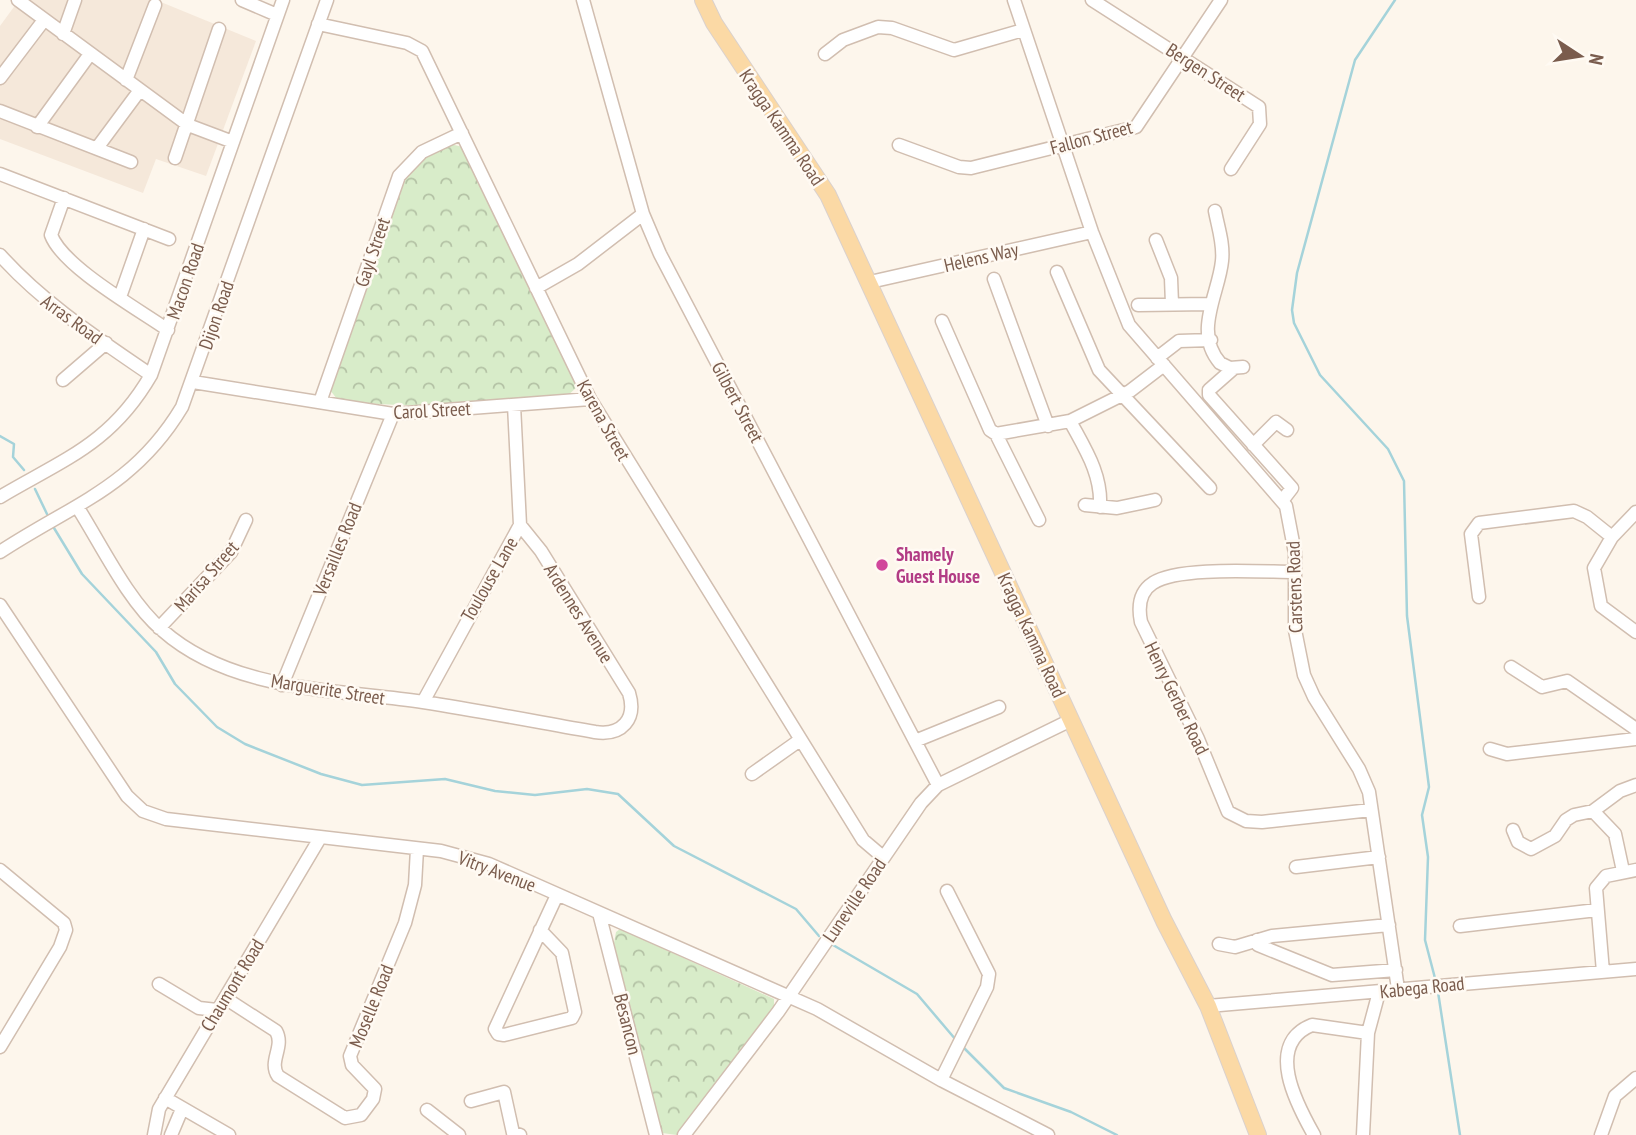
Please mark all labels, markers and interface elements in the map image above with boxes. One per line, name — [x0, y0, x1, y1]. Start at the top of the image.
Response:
north arrow — [1545, 21, 1615, 91]
street label: Bergen Street — [1162, 37, 1251, 107]
text: N — [1584, 52, 1609, 67]
street label: Kragga Kamma Road — [734, 64, 830, 190]
street label: Fallon Street — [1047, 114, 1136, 159]
street label: Gayl Street — [349, 213, 395, 290]
street label: Helens Way — [941, 237, 1021, 277]
street label: Macon Road — [161, 240, 209, 322]
street label: Dijon Road — [193, 277, 239, 353]
street label: Arras Road — [37, 289, 107, 349]
street label: Gilbert Street — [707, 357, 770, 447]
street label: Karena Street — [572, 375, 636, 465]
street label: Carol Street — [393, 396, 472, 424]
street label: Versailles Road — [307, 499, 367, 600]
street label: Toulouse Lane — [455, 532, 523, 626]
street label: Marisa Street — [169, 535, 244, 616]
street label: Carstens Road — [1280, 541, 1308, 633]
place label: Shamely Guest House — [896, 542, 980, 588]
marker: Shamely Guest House — [874, 557, 890, 573]
street label: Ardennes Avenue — [539, 559, 619, 667]
street label: Kragga Kamma Road — [993, 569, 1071, 701]
street label: Henry Gerber Road — [1139, 638, 1215, 758]
street label: Marguerite Street — [269, 668, 387, 710]
street label: Vitry Avenue — [454, 845, 539, 897]
street label: Luneville Road — [817, 853, 891, 947]
street label: Chaumont Road — [195, 934, 269, 1036]
street label: Moselle Road — [343, 961, 399, 1051]
street label: Kabega Road — [1379, 971, 1465, 1003]
street label: Besancon — [609, 991, 647, 1057]

